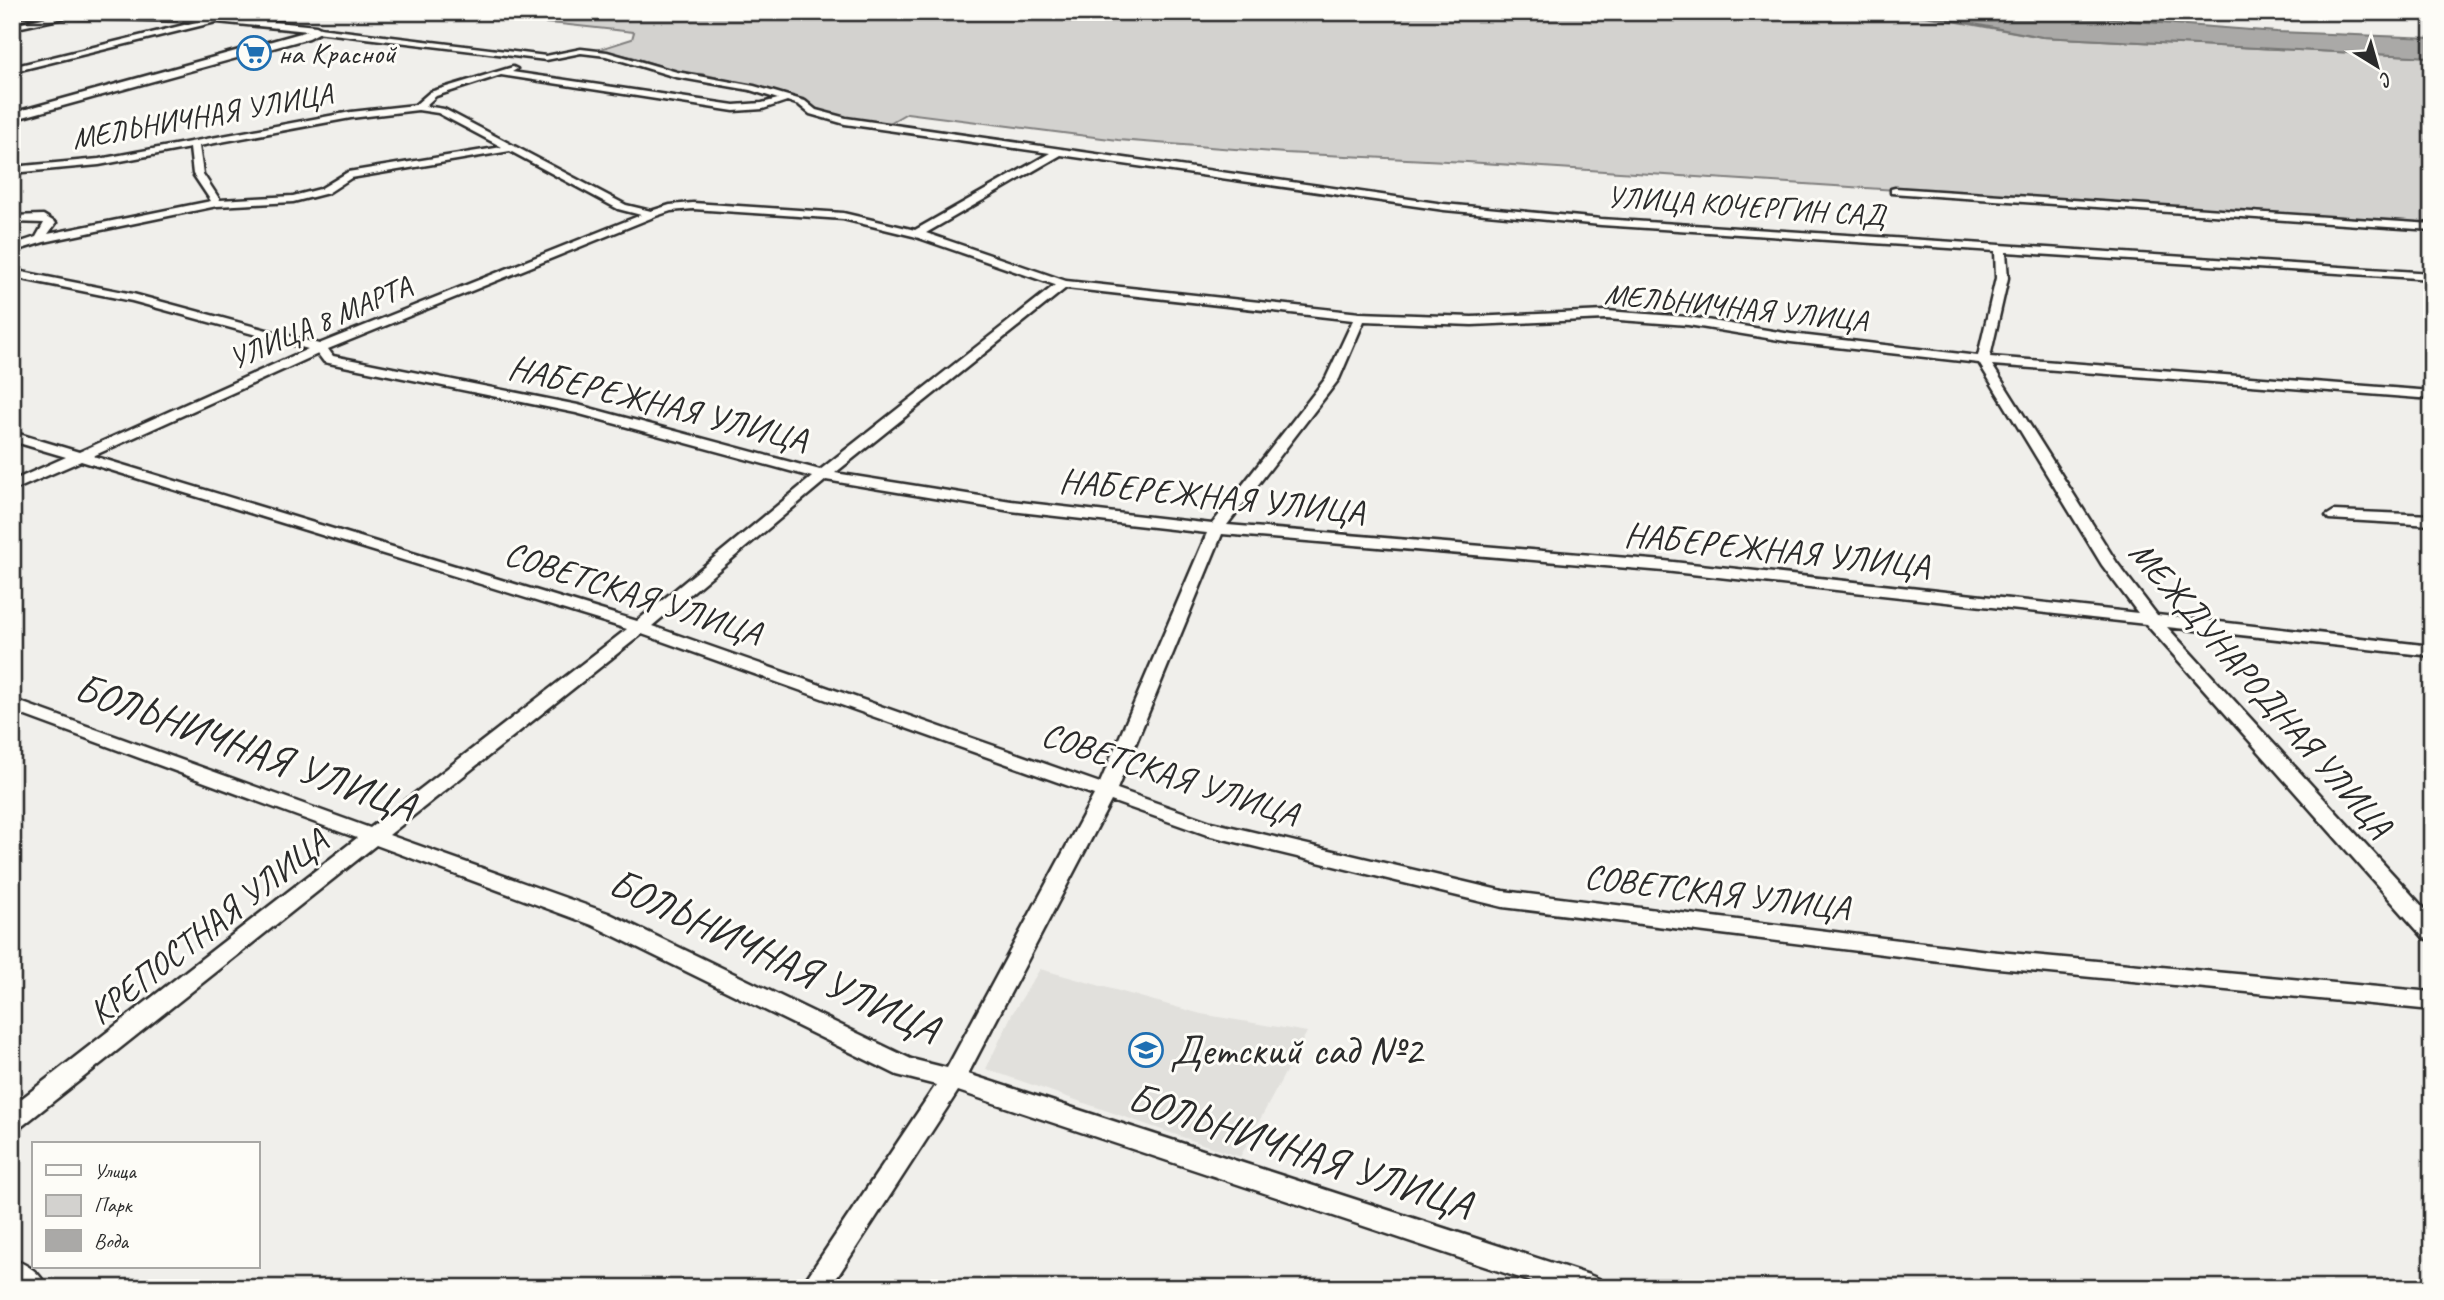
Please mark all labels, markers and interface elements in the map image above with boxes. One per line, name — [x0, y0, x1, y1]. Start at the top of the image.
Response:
north arrow — [2342, 32, 2412, 102]
supermarket icon: на Красной — [235, 34, 273, 72]
place label: на Красной — [278, 34, 397, 72]
text: С — [2374, 66, 2398, 93]
street label: МЕЛЬНИЧНАЯ УЛИЦА — [69, 74, 337, 158]
street label: УЛИЦА КОЧЕРГИН САД — [1606, 177, 1889, 235]
street label: УЛИЦА 8 МАРТА — [223, 266, 418, 377]
street label: МЕЛЬНИЧНАЯ УЛИЦА — [1603, 274, 1871, 340]
street label: НАБЕРЕЖНАЯ УЛИЦА — [504, 344, 813, 462]
street label: НАБЕРЕЖНАЯ УЛИЦА — [1057, 458, 1368, 535]
street label: НАБЕРЕЖНАЯ УЛИЦА — [1622, 512, 1933, 589]
street label: СОВЕТСКАЯ УЛИЦА — [499, 530, 768, 656]
street label: МЕЖДУНАРОДНАЯ УЛИЦА — [2119, 531, 2403, 848]
street label: БОЛЬНИЧНАЯ УЛИЦА — [68, 661, 424, 834]
street label: СОВЕТСКАЯ УЛИЦА — [1036, 711, 1305, 837]
street label: КРЕПОСТНАЯ УЛИЦА — [79, 819, 338, 1035]
street label: СОВЕТСКАЯ УЛИЦА — [1582, 853, 1854, 931]
street label: БОЛЬНИЧНАЯ УЛИЦА — [600, 856, 949, 1057]
place label: Детский сад №2 — [1170, 1024, 1425, 1077]
school or university icon: Детский сад №2 — [1127, 1031, 1165, 1069]
street label: БОЛЬНИЧНАЯ УЛИЦА — [1121, 1070, 1480, 1232]
legend — [32, 1142, 259, 1268]
text: Улица — [94, 1158, 137, 1184]
text: Парк — [94, 1192, 134, 1218]
text: Вода — [94, 1228, 130, 1254]

